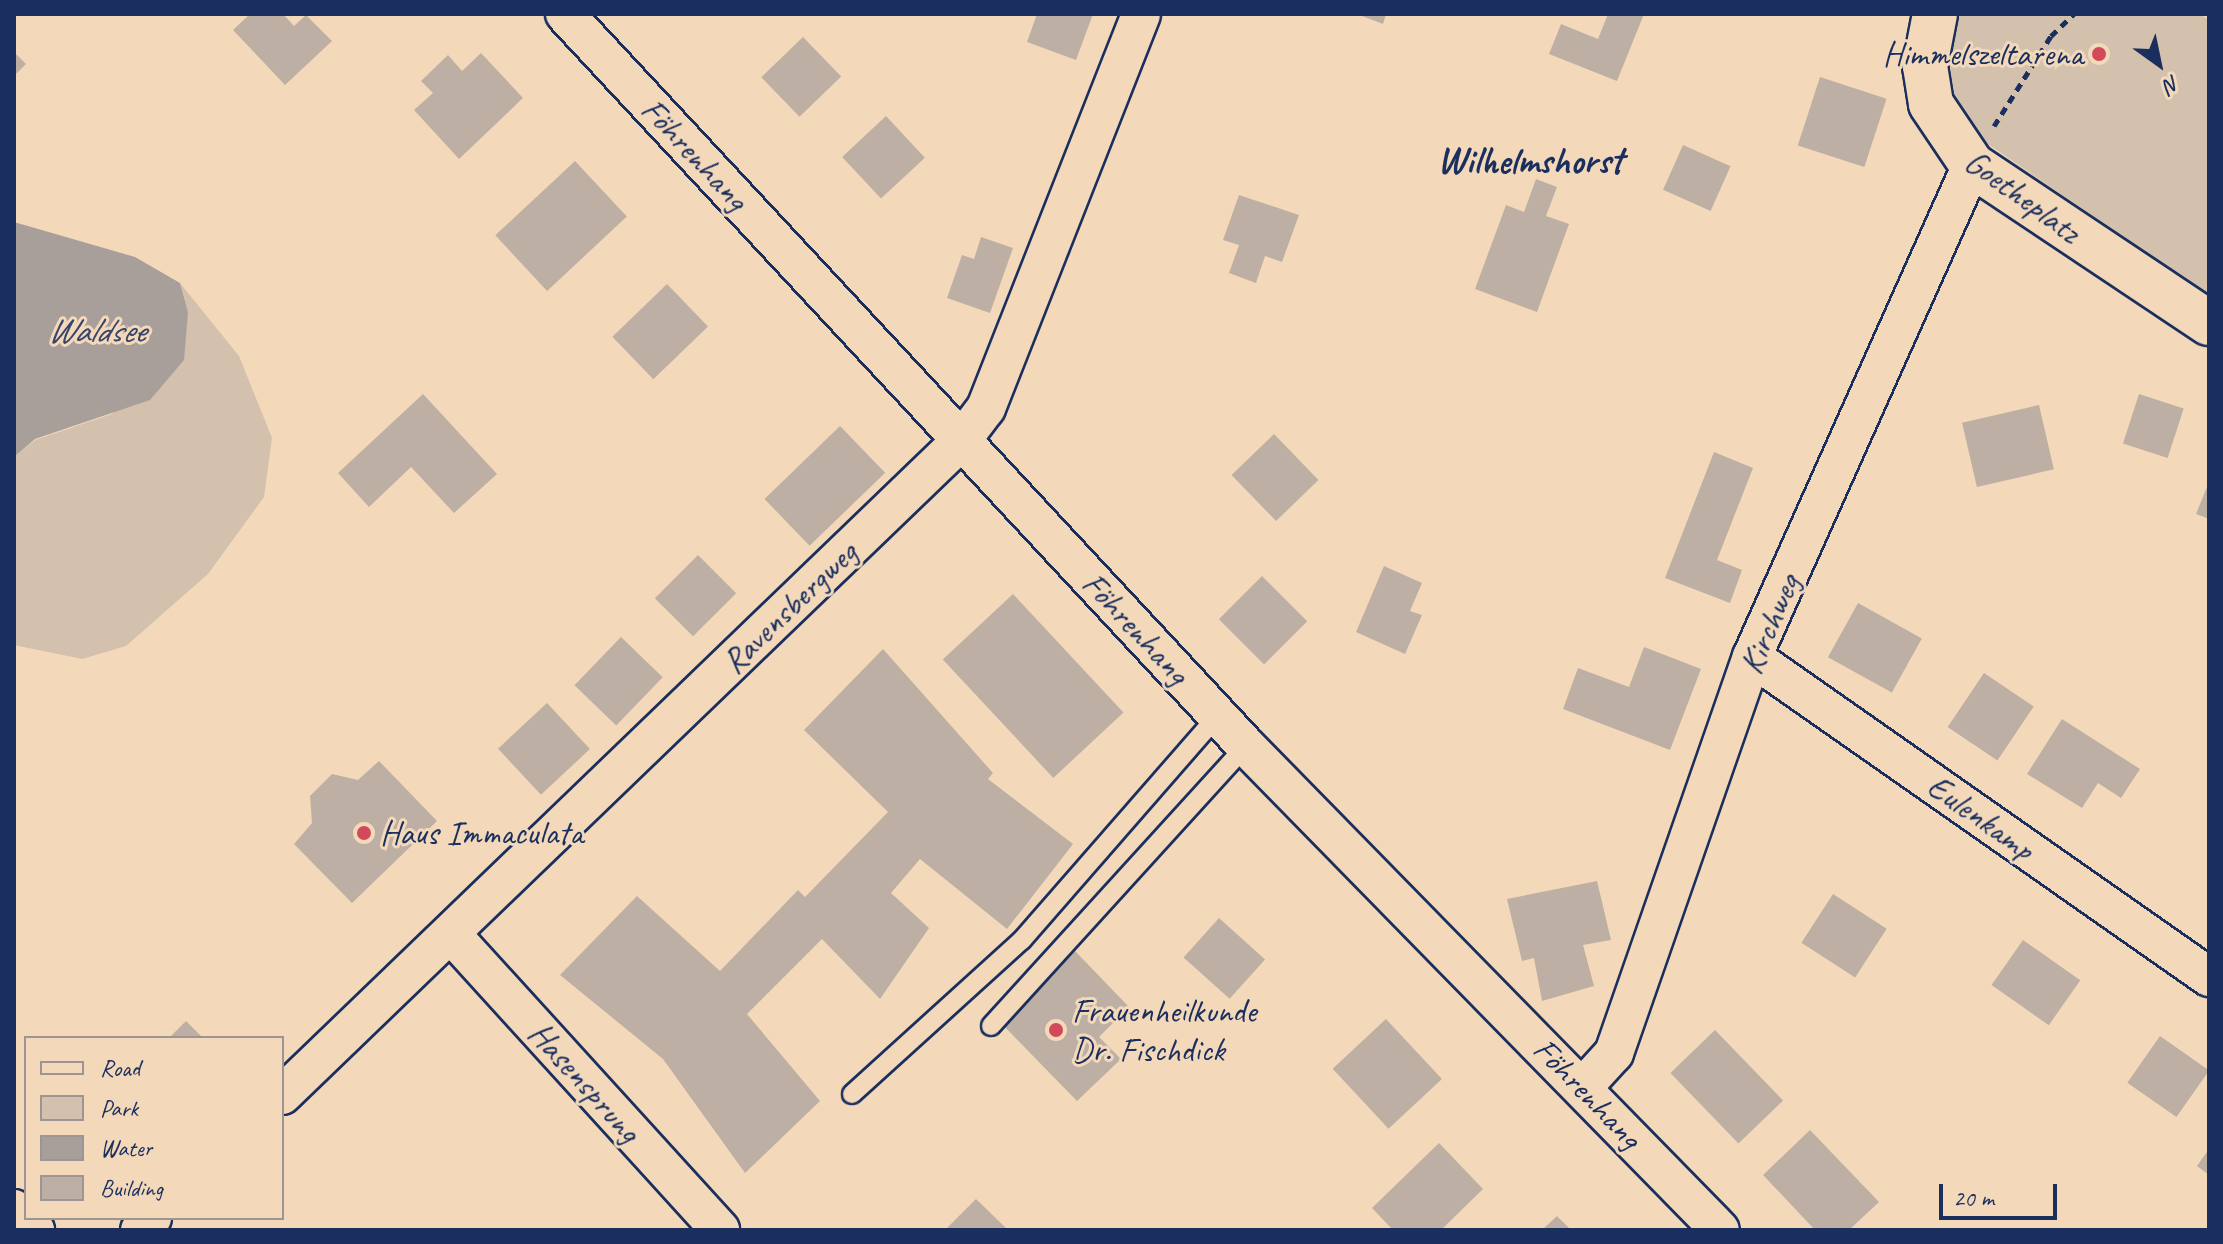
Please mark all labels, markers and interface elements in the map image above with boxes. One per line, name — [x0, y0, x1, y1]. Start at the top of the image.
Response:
north arrow — [2119, 24, 2199, 104]
place label: Himmelszeltarena — [1883, 34, 2083, 74]
marker: Himmelszeltarena — [2090, 45, 2108, 63]
text: N — [2159, 69, 2185, 100]
street label: Föhrenhang — [633, 89, 757, 219]
district label: Wilhelmshorst — [1437, 138, 1623, 184]
street label: Goetheplatz — [1957, 140, 2089, 252]
water label: Waldsee — [47, 309, 145, 353]
street label: Ravensbergweg — [713, 533, 865, 681]
street label: Föhrenhang — [1074, 563, 1198, 693]
street label: Kirchweg — [1730, 568, 1808, 680]
street label: Eulenkamp — [1920, 766, 2042, 868]
place label: Haus Immaculata — [380, 813, 586, 853]
marker: Haus Immaculata — [355, 824, 373, 842]
place label: Frauenheilkunde Dr. Fischdick — [1072, 990, 1256, 1070]
street label: Hasensprung — [520, 1013, 650, 1151]
marker: Frauenheilkunde Dr. Fischdick — [1047, 1021, 1065, 1039]
street label: Föhrenhang — [1525, 1029, 1651, 1157]
legend — [24, 1036, 284, 1220]
text: Road — [100, 1053, 140, 1083]
text: Park — [100, 1093, 138, 1123]
text: Water — [100, 1133, 152, 1163]
scale bar — [1943, 1168, 2061, 1218]
text: Building — [100, 1173, 163, 1203]
text: 20 m — [1953, 1183, 1994, 1213]

